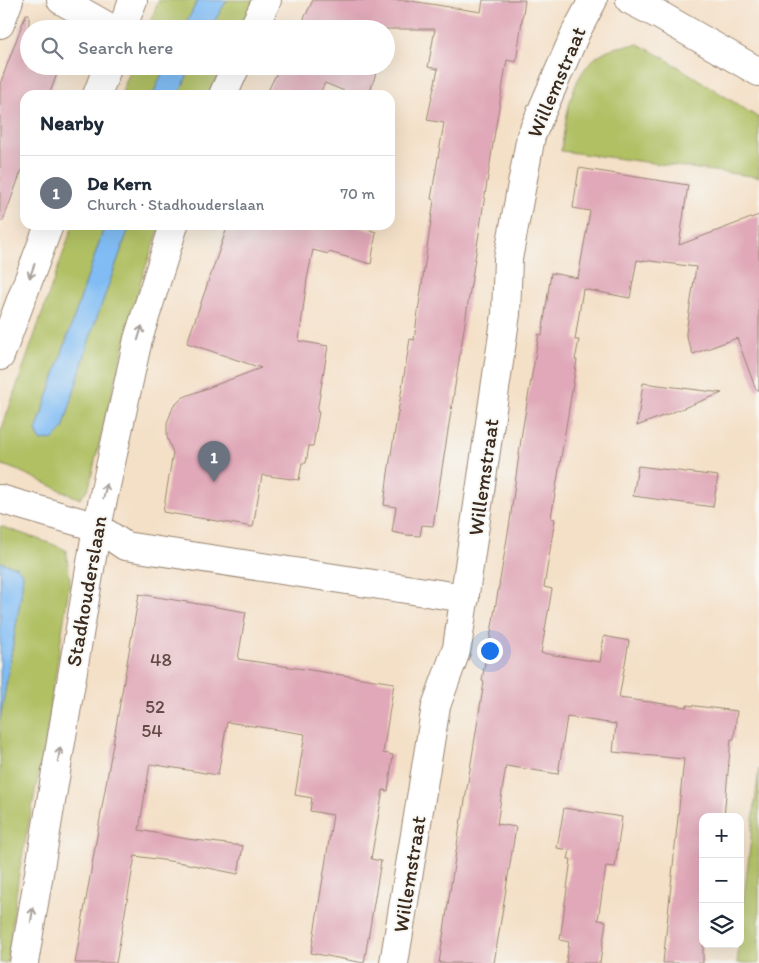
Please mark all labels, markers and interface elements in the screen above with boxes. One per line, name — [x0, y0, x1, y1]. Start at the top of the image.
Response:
search box — [20, 20, 395, 75]
street label: Willemstraat — [521, 23, 591, 141]
icon: search — [38, 34, 66, 62]
text: Search here — [78, 36, 173, 59]
text: Nearby — [40, 110, 104, 135]
text: De Kern — [87, 172, 152, 195]
text: 1 — [52, 184, 60, 203]
text: 70 m — [340, 184, 375, 203]
text: Church · Stadhouderslaan — [87, 195, 264, 214]
one-way arrow — [27, 262, 36, 278]
one-way arrow — [136, 325, 146, 341]
street label: Willemstraat — [462, 417, 504, 537]
pin: 1 — [198, 441, 230, 482]
one-way arrow — [100, 484, 110, 500]
street label: Stadhouderslaan — [60, 514, 112, 668]
your location — [477, 638, 503, 664]
house number: 48 — [150, 648, 172, 671]
house number: 52 — [145, 695, 165, 718]
house number: 54 — [141, 719, 163, 742]
one-way arrow — [54, 747, 64, 763]
map controls — [699, 813, 744, 948]
button: + — [699, 813, 744, 858]
street label: Willemstraat — [387, 814, 431, 934]
button: − — [699, 858, 744, 903]
button: layers — [699, 903, 744, 948]
one-way arrow — [27, 907, 37, 923]

